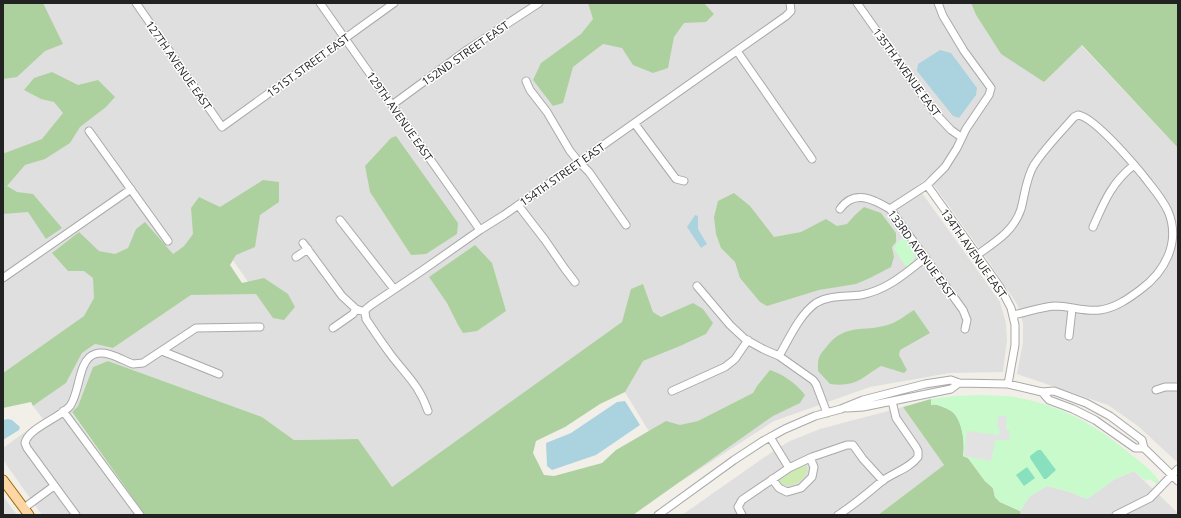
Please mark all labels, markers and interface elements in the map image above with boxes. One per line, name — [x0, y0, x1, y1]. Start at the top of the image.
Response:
street label: 127TH AVENUE EAST — [142, 17, 216, 113]
street label: 152ND STREET EAST — [418, 17, 512, 89]
street label: 135TH AVENUE EAST — [870, 25, 944, 119]
street label: 151ST STREET EAST — [264, 30, 352, 100]
street label: 129TH AVENUE EAST — [363, 68, 437, 164]
street label: 154TH STREET EAST — [516, 139, 608, 209]
street label: 134TH AVENUE EAST — [937, 205, 1011, 301]
street label: 133RD AVENUE EAST — [885, 206, 959, 302]

